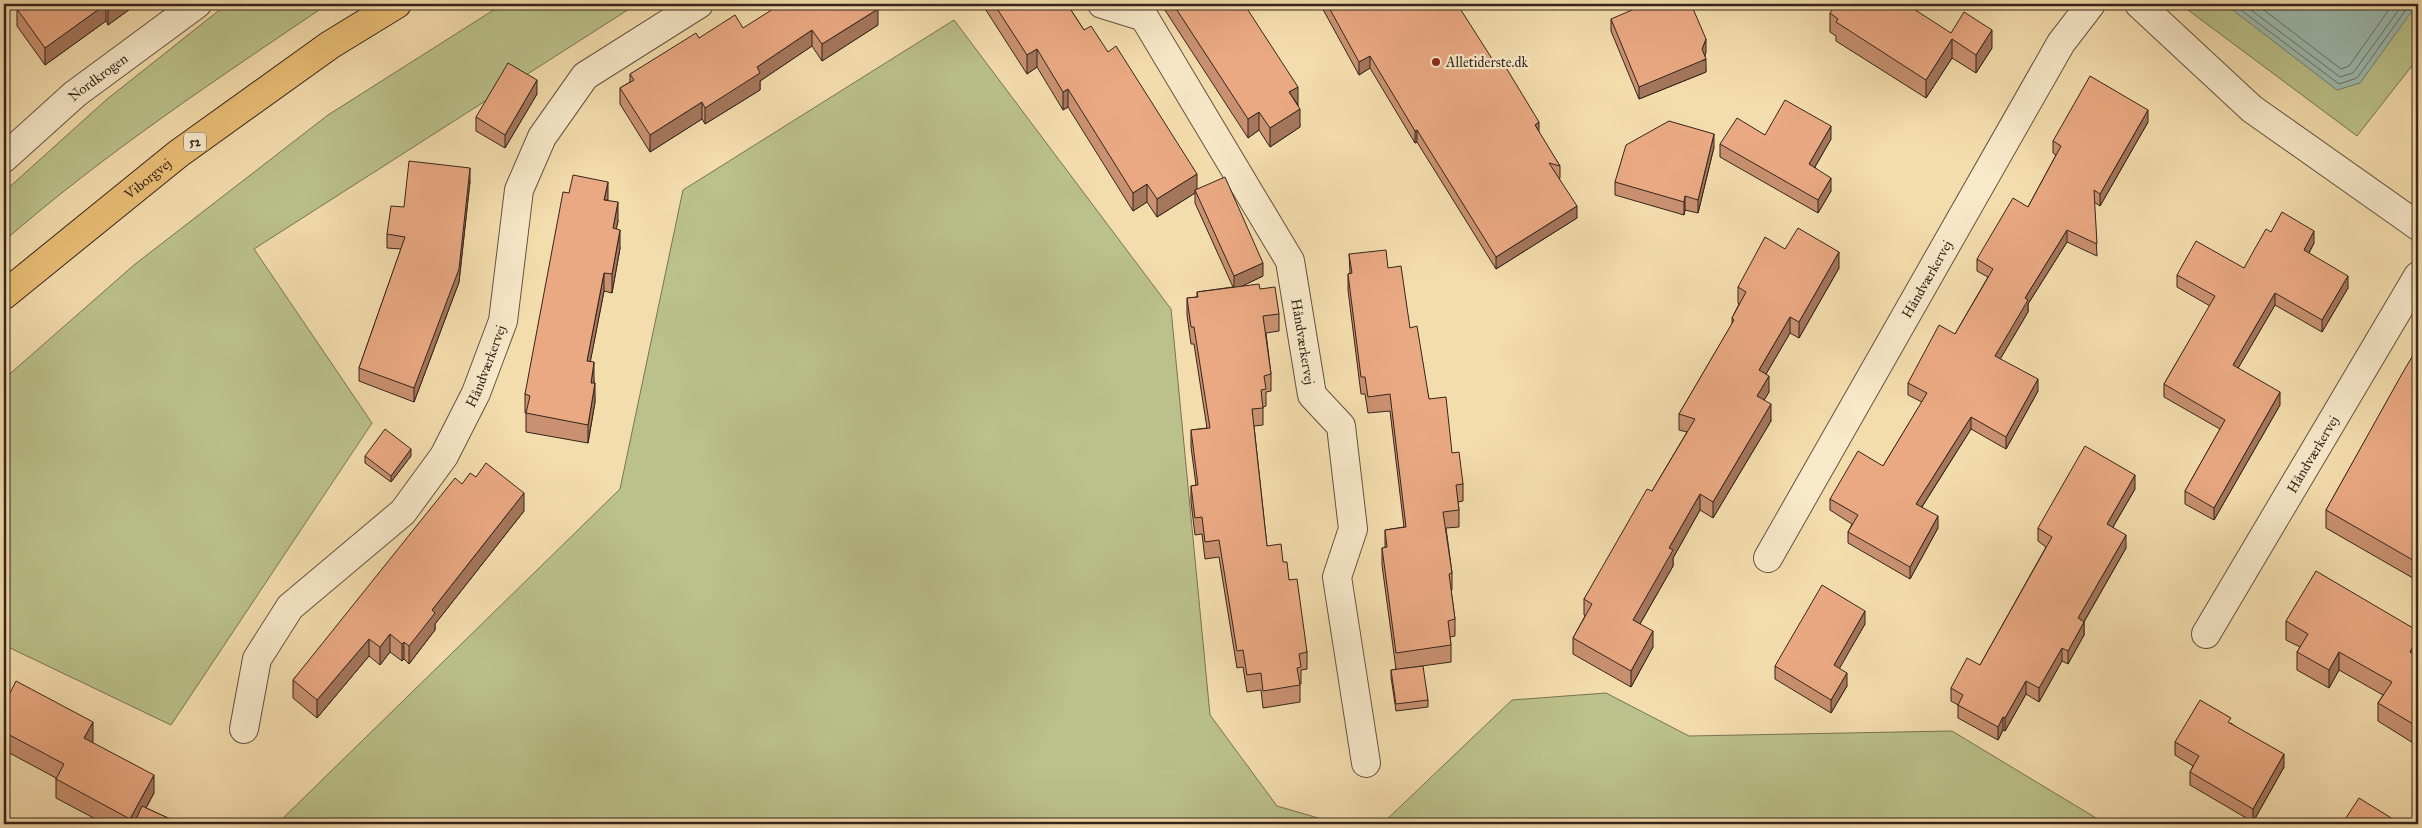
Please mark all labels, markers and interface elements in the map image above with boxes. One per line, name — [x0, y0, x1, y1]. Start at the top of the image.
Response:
street label: Nordkrogen — [64, 49, 131, 105]
place label: Alletiderste.dk — [1445, 54, 1528, 71]
marker: Alletiderste.dk — [1430, 56, 1442, 68]
road number: 52 — [184, 132, 206, 152]
street label: Viborgvej — [120, 155, 175, 203]
street label: Håndværkervej — [1898, 237, 1956, 321]
street label: Håndværkervej — [1288, 297, 1319, 386]
street label: Håndværkervej — [462, 323, 509, 410]
street label: Håndværkervej — [2283, 412, 2342, 496]

